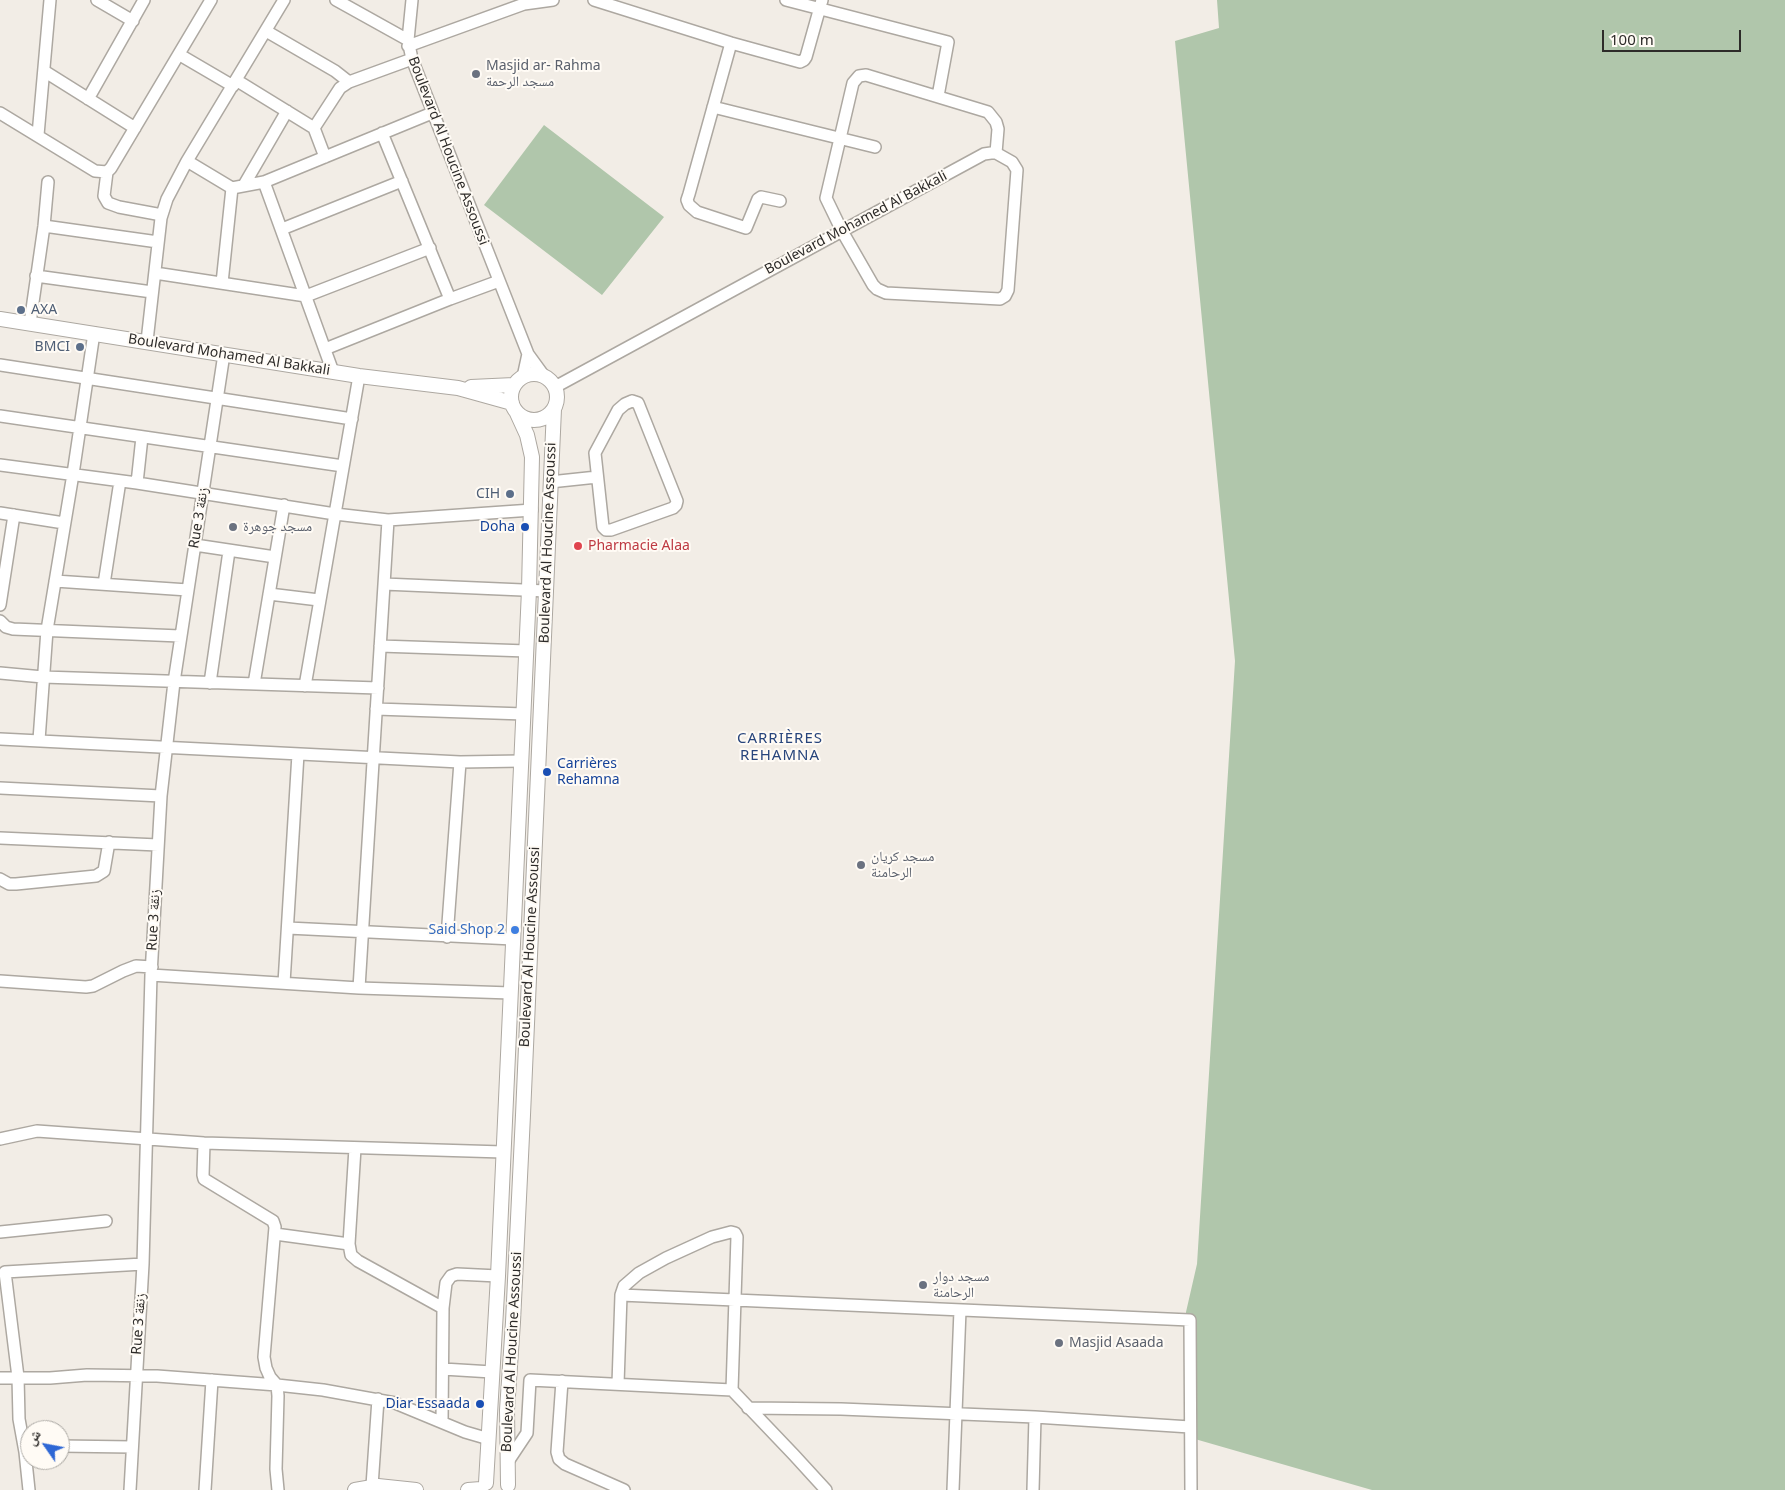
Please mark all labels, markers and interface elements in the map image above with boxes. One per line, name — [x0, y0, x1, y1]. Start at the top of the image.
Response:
scale bar — [1605, 20, 1744, 52]
text: 100 m — [1610, 29, 1654, 49]
street label: Boulevard Al Houcine Assoussi — [404, 54, 492, 248]
place label: Masjid ar- Rahma مسجد الرحمة — [486, 58, 601, 90]
marker: Masjid ar- Rahma مسجد الرحمة — [470, 68, 482, 80]
street label: Boulevard Mohamed Al Bakkali — [762, 168, 950, 278]
place label: AXA — [31, 302, 57, 318]
marker: AXA — [15, 304, 27, 316]
street label: Boulevard Mohamed Al Bakkali — [127, 331, 331, 379]
place label: BMCI — [35, 339, 70, 355]
marker: BMCI — [74, 341, 86, 353]
street label: Boulevard Al Houcine Assoussi — [536, 442, 560, 644]
street label: Rue 3 زنقة — [186, 486, 212, 550]
place label: CIH — [476, 486, 500, 502]
marker: CIH — [504, 488, 516, 500]
place label: مسجد جوهرة — [243, 519, 312, 535]
place label: Doha — [480, 519, 515, 535]
marker: مسجد جوهرة — [227, 521, 239, 533]
marker: Doha — [519, 521, 531, 533]
place label: Pharmacie Alaa — [588, 538, 690, 554]
marker: Pharmacie Alaa — [572, 540, 584, 552]
district label: CARRIÈRES REHAMNA — [736, 730, 824, 765]
place label: Carrières Rehamna — [557, 756, 620, 789]
marker: Carrières Rehamna — [541, 766, 553, 778]
street label: Boulevard Al Houcine Assoussi — [516, 846, 544, 1048]
place label: مسجد كريان الرحامنة — [871, 849, 934, 882]
marker: مسجد كريان الرحامنة — [855, 859, 867, 871]
street label: Rue 3 زنقة — [144, 889, 164, 951]
place label: Said Shop 2 — [429, 922, 505, 938]
marker: Said Shop 2 — [509, 924, 521, 936]
street label: Boulevard Al Houcine Assoussi — [498, 1251, 526, 1453]
place label: مسجد دوار الرحامنة — [933, 1269, 989, 1302]
marker: مسجد دوار الرحامنة — [917, 1279, 929, 1291]
street label: Rue 3 زنقة — [128, 1293, 150, 1355]
place label: Masjid Asaada — [1069, 1335, 1164, 1351]
marker: Masjid Asaada — [1053, 1337, 1065, 1349]
place label: Diar Essaada — [386, 1396, 470, 1412]
marker: Diar Essaada — [474, 1398, 486, 1410]
north arrow — [20, 1420, 70, 1470]
text: ش — [21, 1426, 45, 1449]

